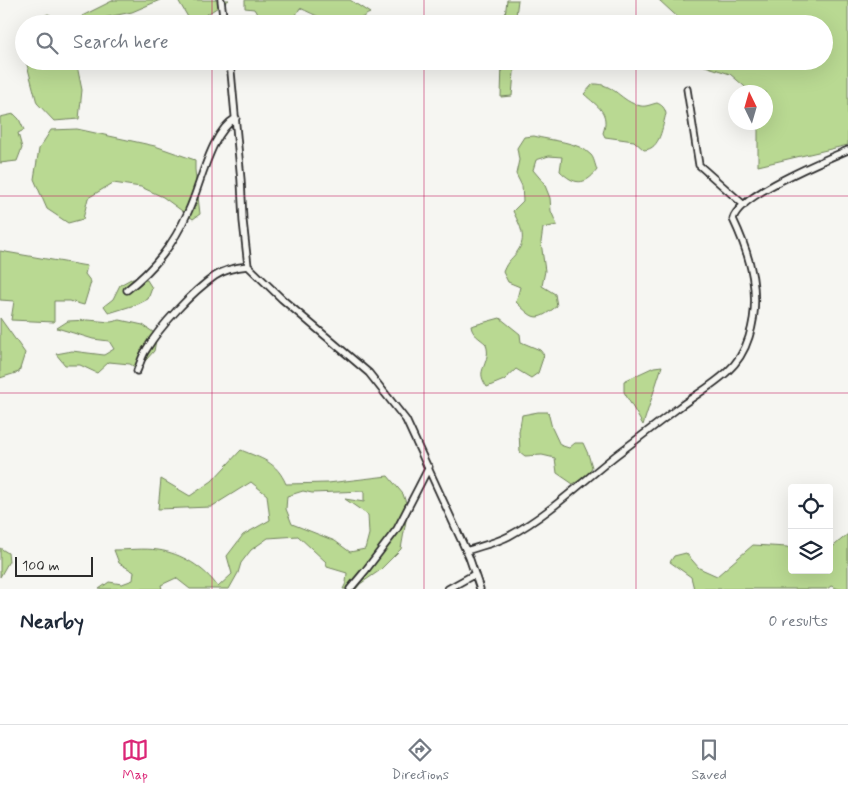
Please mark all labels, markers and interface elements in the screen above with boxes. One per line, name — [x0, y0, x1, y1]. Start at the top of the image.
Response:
search box — [15, 15, 833, 70]
icon: search — [33, 29, 61, 57]
text: Search here — [73, 30, 169, 55]
north arrow — [728, 85, 773, 130]
map controls — [788, 484, 833, 574]
button: locate — [788, 484, 833, 529]
button: layers — [788, 529, 833, 574]
scale bar — [15, 554, 92, 577]
text: 100 m — [22, 557, 60, 575]
text: Nearby — [20, 608, 84, 636]
text: 0 results — [768, 611, 828, 632]
tab: Map — [121, 736, 149, 784]
tab: Directions — [392, 736, 449, 784]
tab: Saved — [691, 736, 727, 784]

